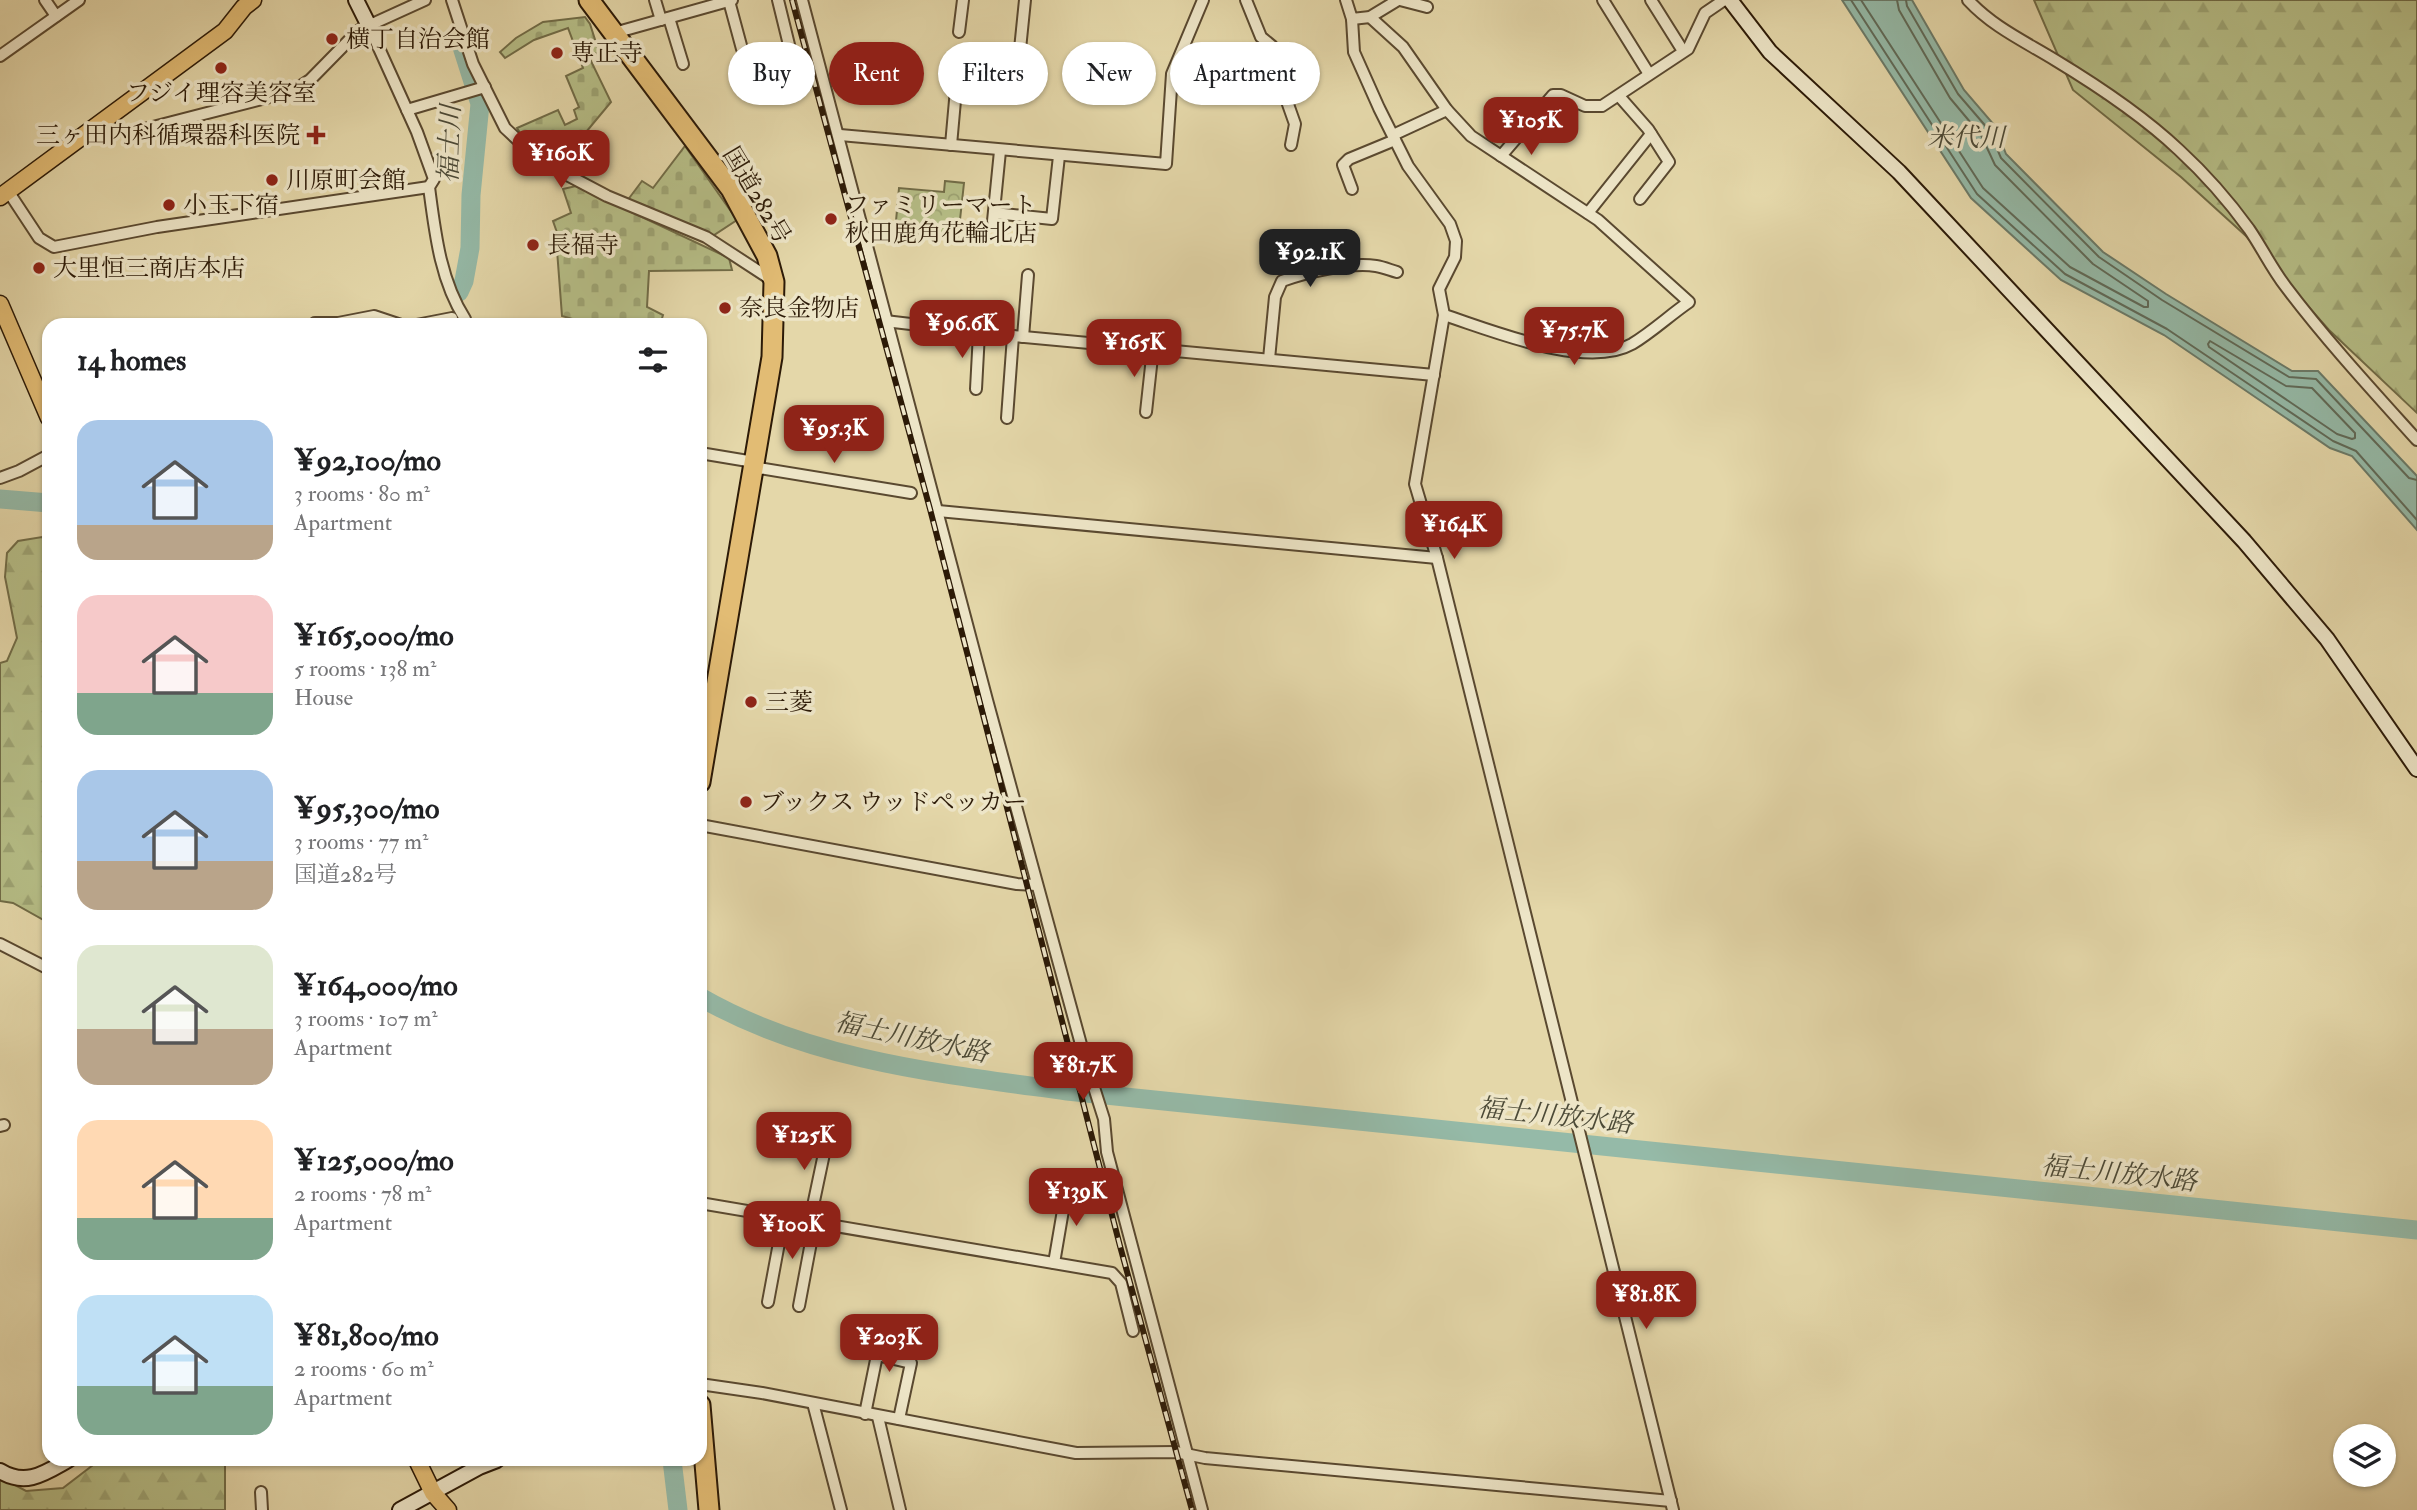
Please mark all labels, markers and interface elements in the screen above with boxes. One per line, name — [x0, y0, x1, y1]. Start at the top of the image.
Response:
place label: 横丁自治会館 — [346, 24, 490, 55]
marker: 横丁自治会館 — [324, 31, 340, 47]
place label: 専正寺 — [571, 38, 643, 69]
chip: Buy — [728, 42, 815, 105]
chip: Rent — [829, 42, 924, 105]
chip: Filters — [938, 42, 1048, 105]
chip: New — [1062, 42, 1156, 105]
chip: Apartment — [1170, 42, 1320, 105]
marker: 専正寺 — [549, 45, 565, 61]
marker: フジイ理容美容室 — [213, 60, 229, 76]
place label: フジイ理容美容室 — [126, 78, 316, 109]
pin: ¥105K — [1482, 97, 1580, 157]
water label: 福士川 — [433, 102, 467, 184]
text: ¥105K — [1499, 105, 1563, 134]
place label: 三ヶ田内科循環器科医院 — [36, 120, 300, 151]
water label: 米代川 — [1927, 122, 2008, 154]
marker: 三ヶ田内科循環器科医院 — [306, 125, 326, 145]
pin: ¥160K — [512, 130, 610, 190]
text: ¥160K — [529, 138, 593, 167]
street label: 国道282号 — [716, 141, 798, 249]
place label: 川原町会館 — [286, 165, 406, 196]
marker: 川原町会館 — [264, 172, 280, 188]
place label: 小玉下宿 — [183, 190, 279, 221]
place label: ファミリーマート 秋田鹿角花輪北店 — [845, 190, 1037, 249]
marker: 小玉下宿 — [161, 197, 177, 213]
marker: ファミリーマート 秋田鹿角花輪北店 — [823, 211, 839, 227]
place label: 長福寺 — [547, 230, 619, 261]
pin: ¥92.1K — [1253, 230, 1367, 289]
marker: 長福寺 — [525, 237, 541, 253]
text: ¥92.1K — [1275, 237, 1345, 266]
place label: 大里恒三商店本店 — [53, 253, 245, 284]
marker: 大里恒三商店本店 — [31, 260, 47, 276]
place label: 奈良金物店 — [739, 293, 859, 324]
marker: 奈良金物店 — [717, 300, 733, 316]
pin: ¥96.6K — [905, 300, 1019, 360]
text: ¥96.6K — [926, 308, 998, 337]
pin: ¥75.7K — [1517, 308, 1631, 367]
text: ¥75.7K — [1540, 315, 1608, 344]
pin: ¥165K — [1085, 320, 1183, 379]
text: ¥165K — [1102, 327, 1166, 356]
icon: filters — [634, 341, 672, 379]
text: 14 homes — [77, 342, 186, 379]
pin: ¥95.3K — [777, 406, 891, 465]
text: ¥95.3K — [800, 413, 868, 442]
text: ¥92,100/mo — [294, 442, 441, 479]
icon: home — [133, 448, 217, 532]
text: 3 rooms · 80 m² — [294, 479, 430, 508]
pin: ¥164K — [1405, 502, 1503, 561]
text: Apartment — [294, 508, 392, 537]
text: ¥164K — [1421, 509, 1487, 538]
text: ¥165,000/mo — [294, 617, 454, 654]
icon: home — [133, 623, 217, 707]
text: 5 rooms · 138 m² — [294, 654, 437, 683]
text: House — [294, 683, 353, 712]
place label: 三菱 — [765, 687, 813, 718]
marker: 三菱 — [743, 694, 759, 710]
place label: ブックス ウッドペッカー — [760, 787, 1027, 818]
text: ¥95,300/mo — [294, 790, 439, 827]
marker: ブックス ウッドペッカー — [738, 794, 754, 810]
icon: home — [133, 798, 217, 882]
text: 3 rooms · 77 m² — [294, 827, 429, 856]
text: 国道282号 — [294, 860, 397, 889]
text: ¥164,000/mo — [294, 967, 458, 1004]
icon: home — [133, 973, 217, 1057]
text: 3 rooms · 107 m² — [294, 1004, 438, 1033]
water label: 福士川放水路 — [832, 1006, 993, 1070]
text: Apartment — [294, 1033, 392, 1062]
pin: ¥81.7K — [1026, 1042, 1140, 1102]
text: ¥81.7K — [1050, 1050, 1116, 1079]
water label: 福士川放水路 — [1476, 1092, 1636, 1140]
pin: ¥125K — [755, 1112, 853, 1172]
text: ¥125K — [772, 1120, 836, 1149]
text: ¥125,000/mo — [294, 1142, 454, 1179]
icon: home — [133, 1148, 217, 1232]
water label: 福士川放水路 — [2040, 1150, 2200, 1198]
pin: ¥139K — [1027, 1168, 1125, 1228]
text: ¥139K — [1045, 1176, 1107, 1205]
text: 2 rooms · 78 m² — [294, 1179, 432, 1208]
pin: ¥100K — [743, 1202, 841, 1261]
text: Apartment — [294, 1208, 392, 1237]
text: ¥100K — [759, 1209, 825, 1238]
pin: ¥81.8K — [1589, 1272, 1703, 1331]
text: ¥81.8K — [1612, 1279, 1680, 1308]
pin: ¥203K — [840, 1314, 938, 1374]
text: ¥81,800/mo — [294, 1317, 439, 1354]
text: ¥203K — [856, 1322, 922, 1351]
icon: home — [133, 1323, 217, 1407]
text: 2 rooms · 60 m² — [294, 1354, 434, 1383]
text: Apartment — [294, 1383, 392, 1412]
map controls — [2333, 1424, 2396, 1487]
button: layers — [2333, 1424, 2396, 1487]

